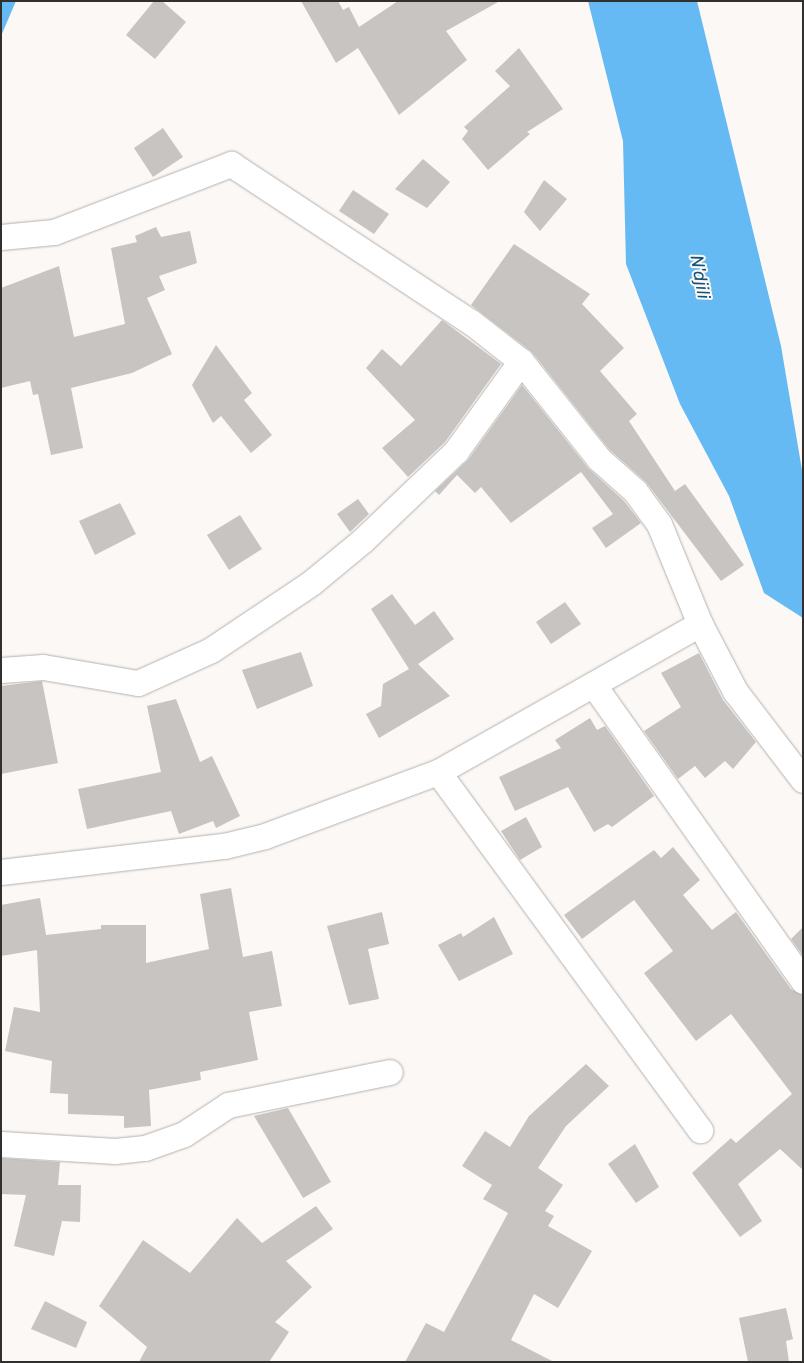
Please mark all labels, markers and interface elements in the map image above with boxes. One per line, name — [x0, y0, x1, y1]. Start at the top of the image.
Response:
water label: N'djili — [686, 253, 714, 301]

